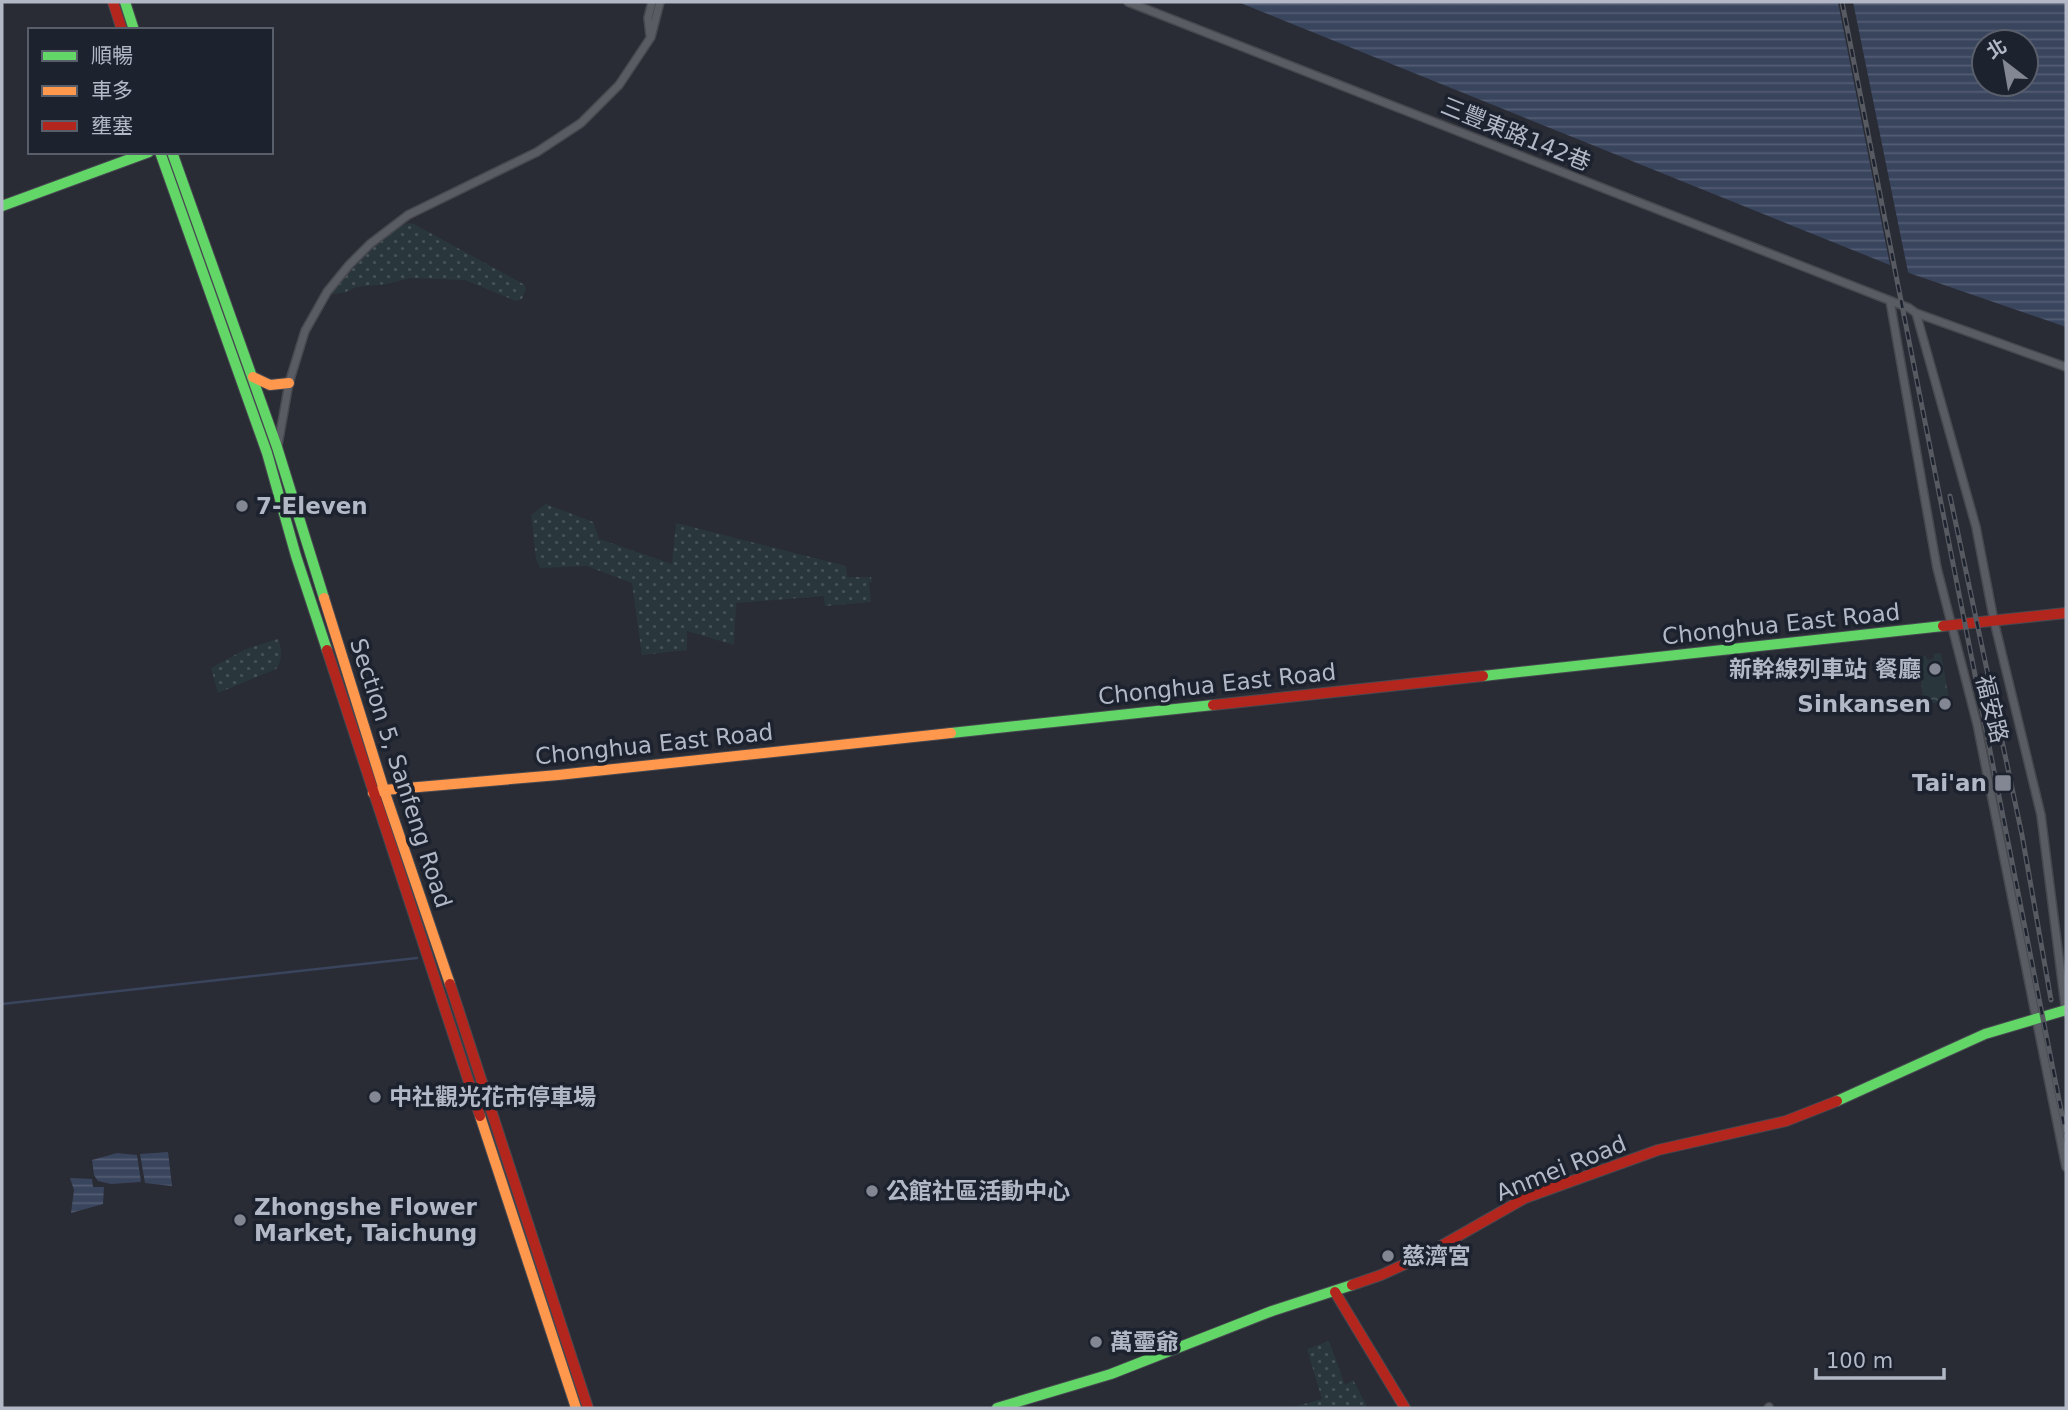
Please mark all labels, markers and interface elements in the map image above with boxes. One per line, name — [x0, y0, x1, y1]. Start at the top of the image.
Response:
legend — [28, 28, 273, 154]
north arrow — [1970, 28, 2040, 98]
text: 北 — [1982, 34, 2010, 63]
text: 順暢 — [91, 44, 133, 68]
text: 車多 — [91, 79, 133, 103]
street label: 三豐東路142巷 — [1437, 92, 1595, 176]
text: 壅塞 — [91, 114, 133, 138]
place label: 7-Eleven — [256, 493, 368, 519]
marker: 7-Eleven — [234, 498, 250, 514]
street label: Chonghua East Road — [1661, 599, 1901, 649]
street label: Section 5, Sanfeng Road — [345, 635, 457, 911]
place label: 新幹線列車站 餐廳 — [1729, 656, 1921, 682]
street label: Chonghua East Road — [1097, 659, 1337, 709]
marker: 新幹線列車站 餐廳 — [1927, 661, 1943, 677]
street label: 福安路 — [1971, 672, 2013, 746]
place label: Sinkansen — [1797, 691, 1931, 717]
marker: Sinkansen — [1937, 696, 1953, 712]
street label: Chonghua East Road — [534, 719, 774, 769]
place label: Tai'an — [1912, 770, 1987, 796]
marker: Tai'an — [1993, 773, 2013, 793]
place label: 中社觀光花市停車場 — [389, 1084, 596, 1110]
marker: 中社觀光花市停車場 — [367, 1089, 383, 1105]
street label: Anmei Road — [1492, 1130, 1630, 1206]
place label: 公館社區活動中心 — [886, 1178, 1070, 1204]
marker: 公館社區活動中心 — [864, 1183, 880, 1199]
place label: Zhongshe Flower Market, Taichung — [254, 1194, 478, 1246]
marker: Zhongshe Flower Market, Taichung — [232, 1212, 248, 1228]
place label: 慈濟宮 — [1402, 1243, 1471, 1269]
marker: 慈濟宮 — [1380, 1248, 1396, 1264]
place label: 萬𤫊爺 — [1110, 1329, 1179, 1355]
marker: 萬𤫊爺 — [1088, 1334, 1104, 1350]
scale bar — [1816, 1336, 1944, 1380]
text: 100 m — [1826, 1349, 1893, 1373]

